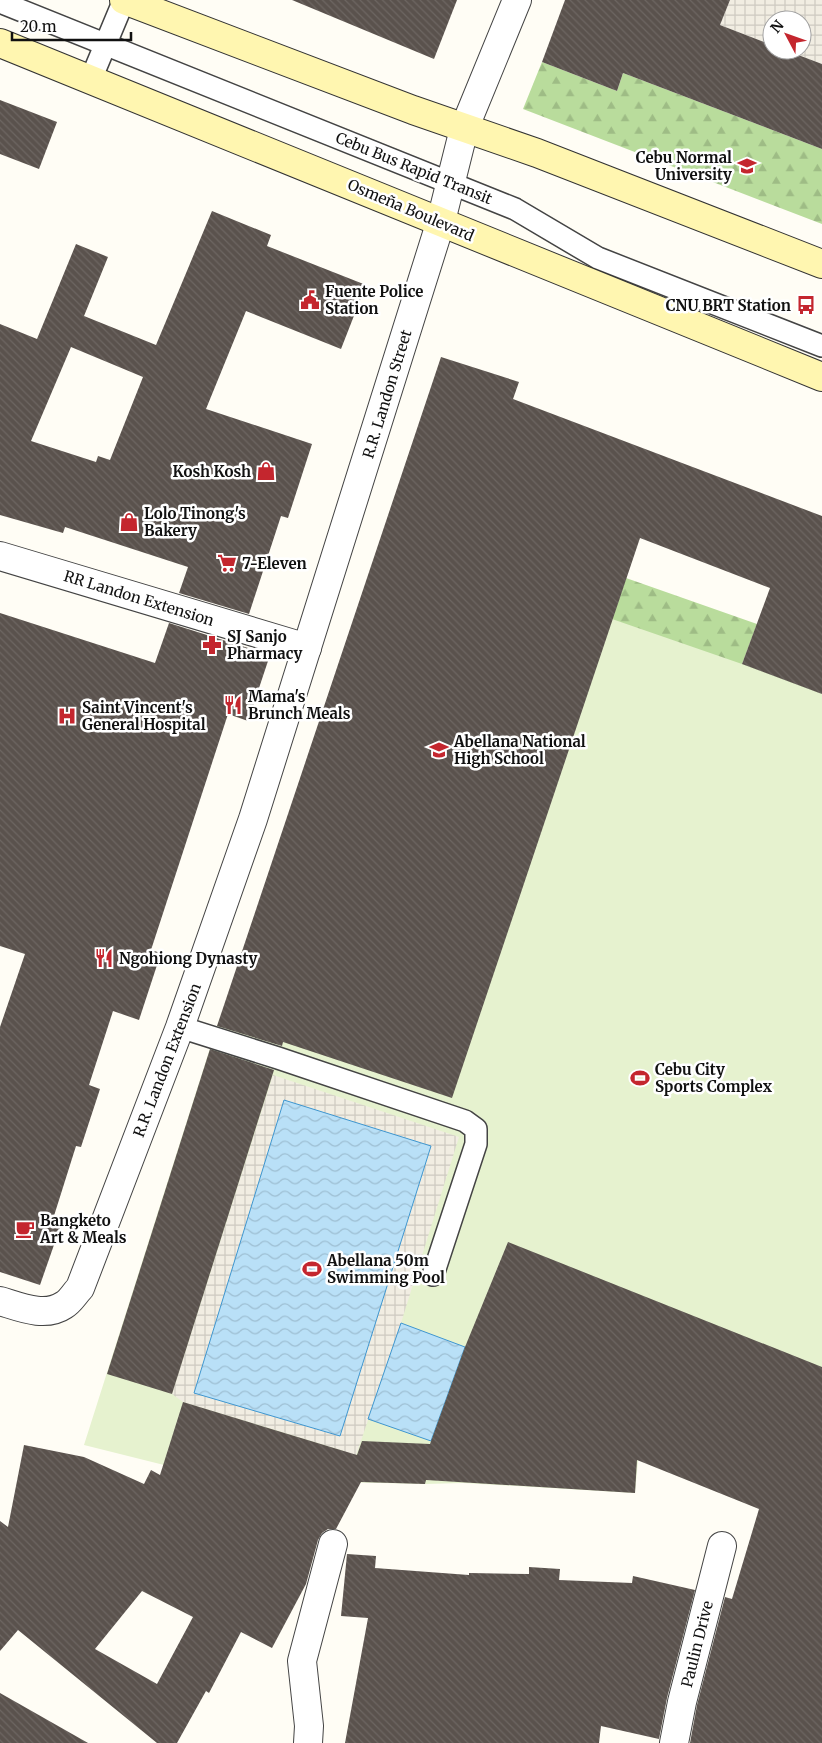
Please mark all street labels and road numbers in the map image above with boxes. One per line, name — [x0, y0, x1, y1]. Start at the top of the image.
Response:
street label: Cebu Bus Rapid Transit — [333, 128, 495, 208]
street label: Osmeña Boulevard — [345, 175, 477, 245]
street label: R.R. Landon Street — [358, 327, 416, 461]
street label: RR Landon Extension — [62, 566, 217, 630]
street label: R.R. Landon Extension — [129, 980, 205, 1140]
street label: Paulin Drive — [677, 1599, 717, 1689]

